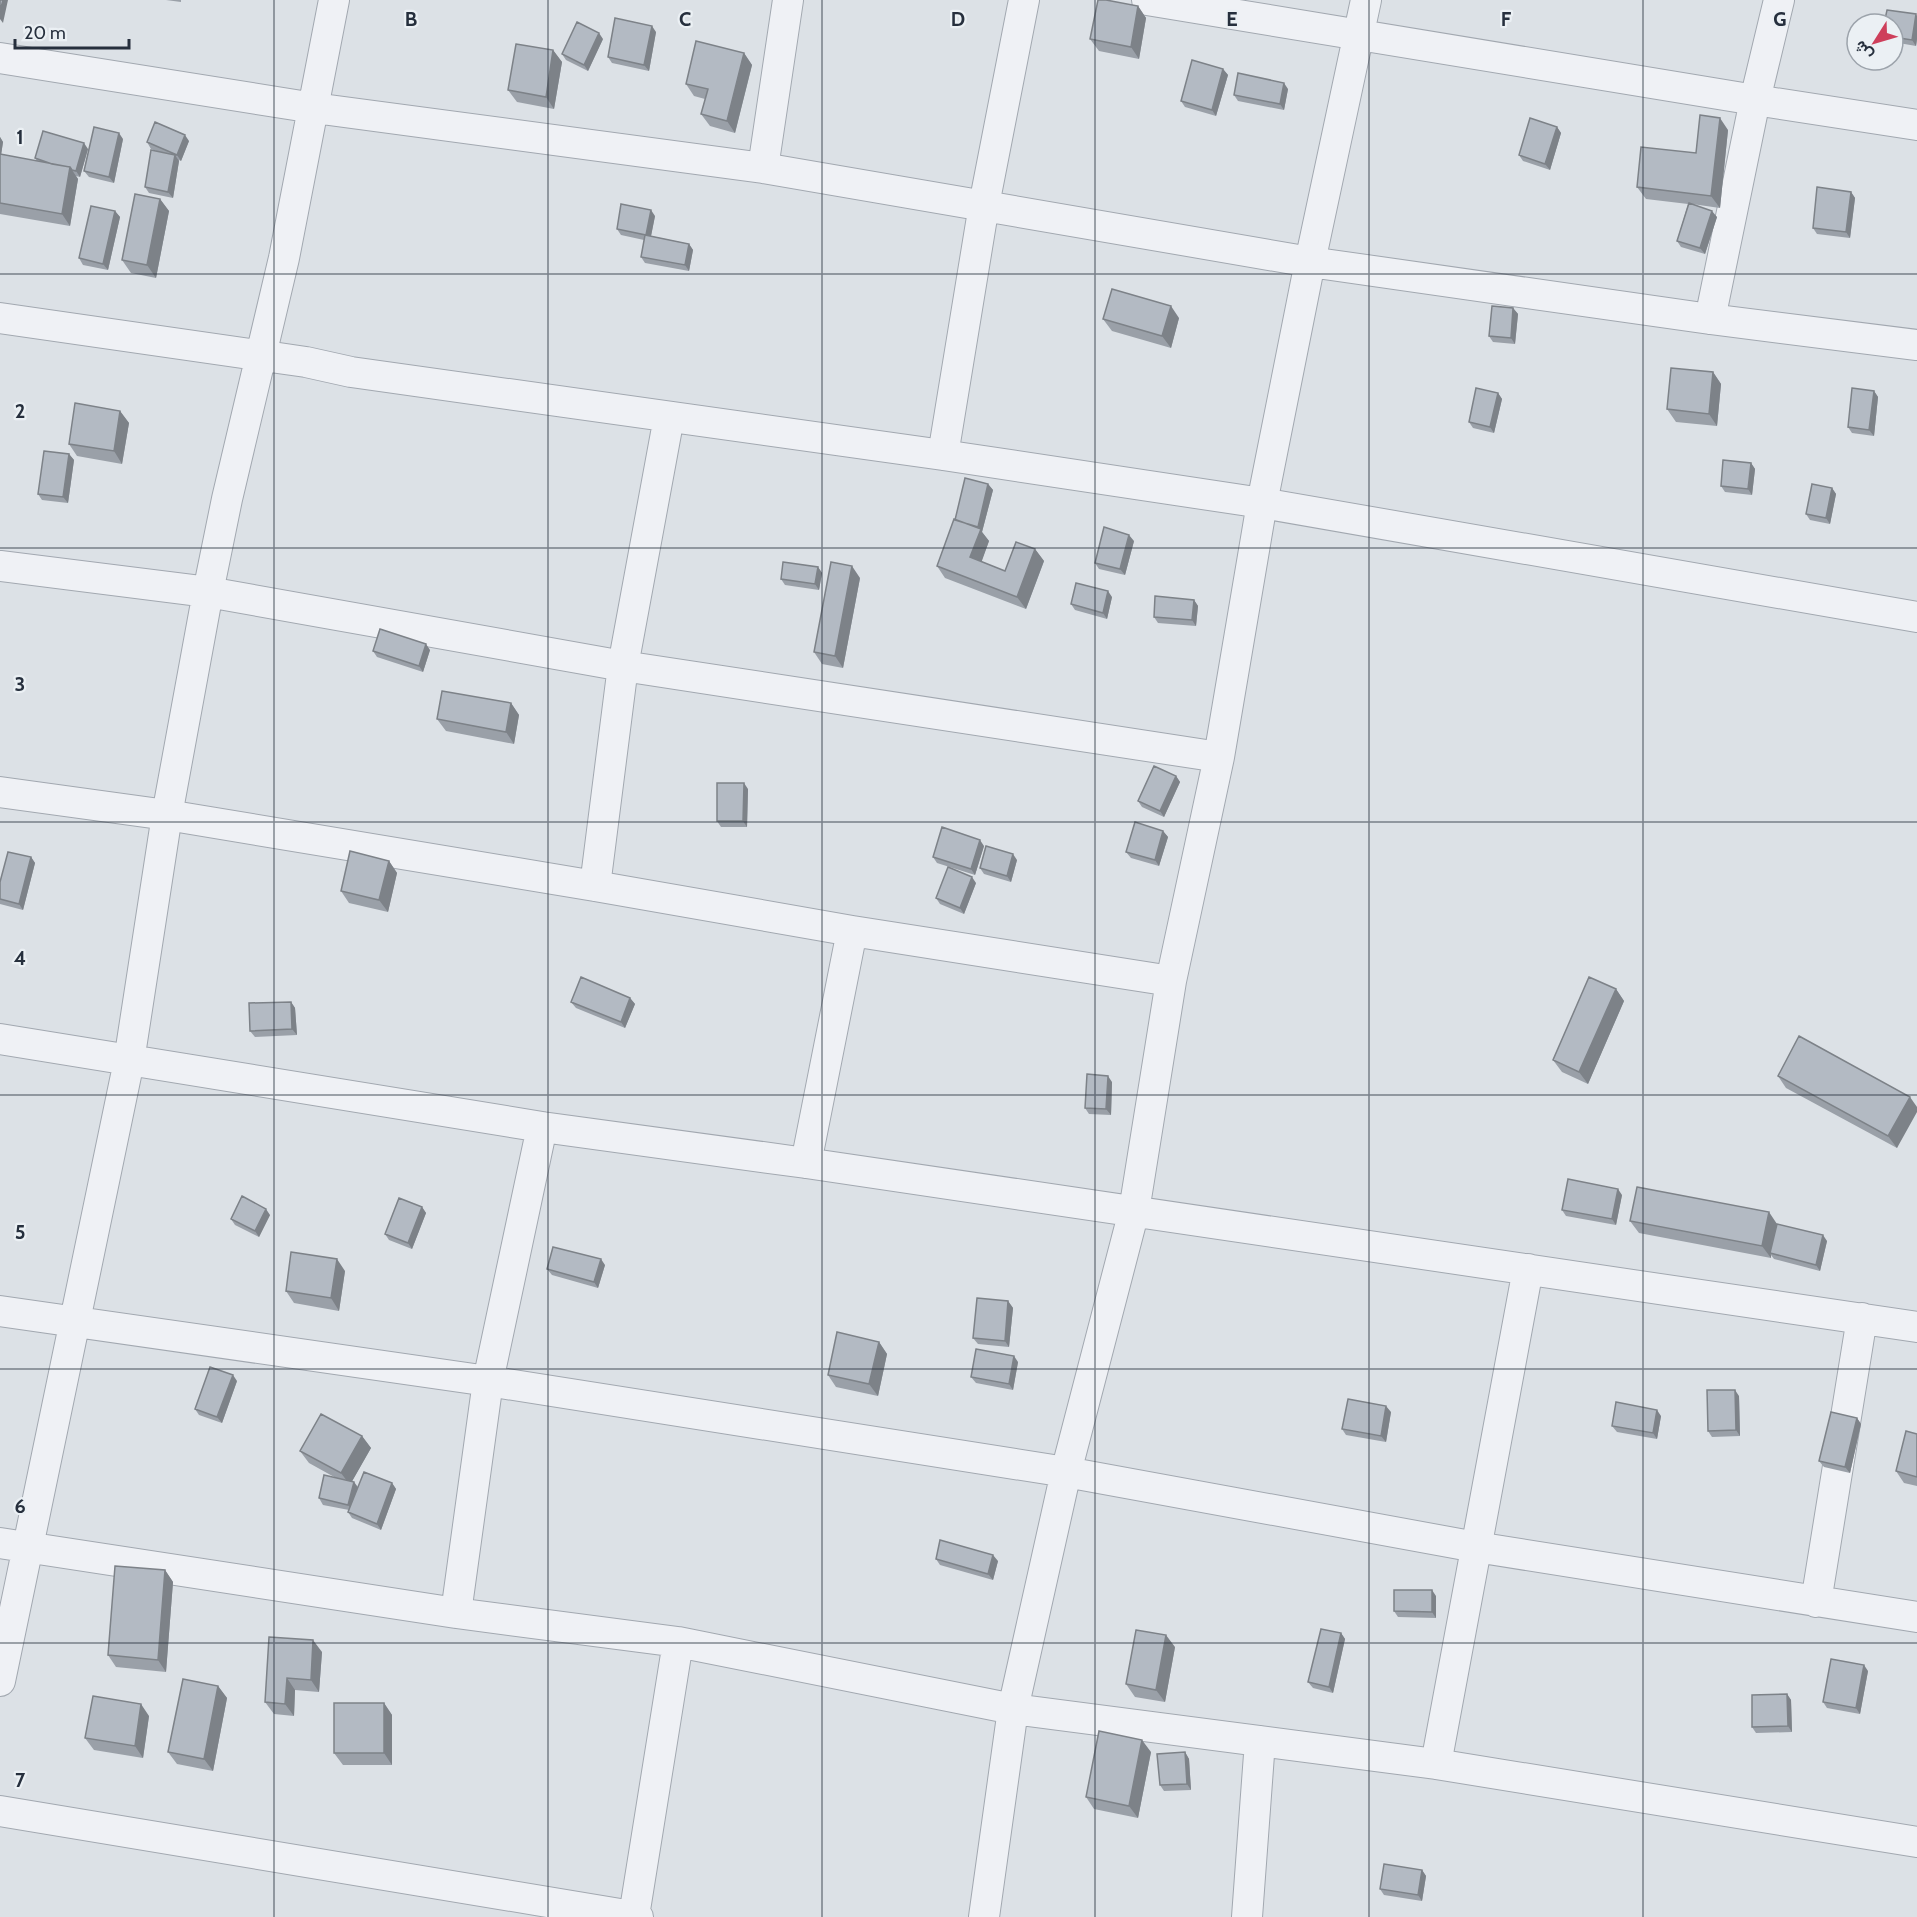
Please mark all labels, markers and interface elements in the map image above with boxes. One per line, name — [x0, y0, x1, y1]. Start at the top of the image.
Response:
text: B — [405, 7, 417, 31]
text: C — [679, 7, 691, 31]
text: D — [951, 7, 965, 31]
text: E — [1226, 7, 1238, 31]
text: F — [1501, 7, 1512, 31]
text: G — [1773, 7, 1787, 31]
scale bar — [15, 12, 129, 50]
north arrow — [1845, 12, 1905, 72]
text: 20 m — [24, 22, 66, 44]
text: ش — [1850, 37, 1877, 64]
text: 1 — [16, 125, 24, 149]
text: 2 — [15, 399, 25, 423]
text: 3 — [15, 672, 25, 696]
text: 4 — [14, 946, 26, 970]
text: 5 — [15, 1220, 25, 1244]
text: 6 — [14, 1494, 26, 1518]
text: 7 — [15, 1768, 26, 1792]

